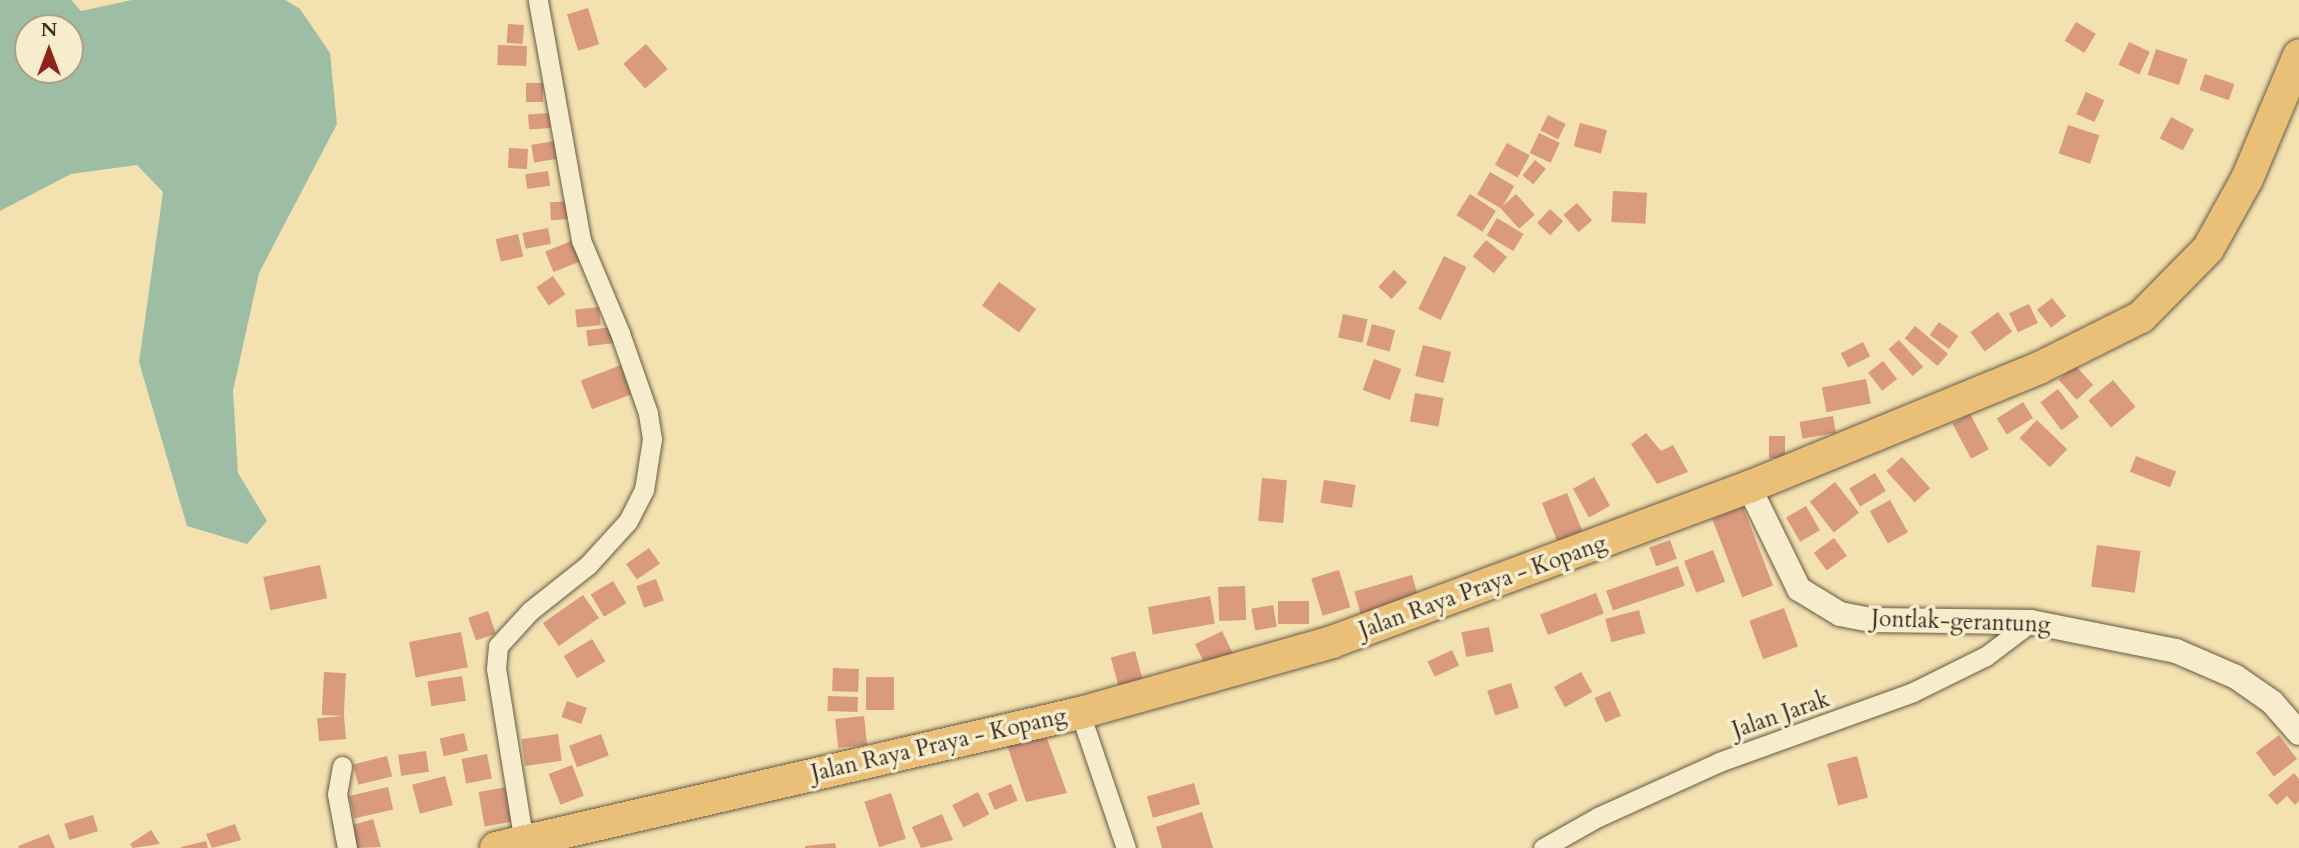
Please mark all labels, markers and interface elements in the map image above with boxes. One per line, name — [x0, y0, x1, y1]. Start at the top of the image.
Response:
north arrow — [14, 14, 84, 84]
text: N — [41, 17, 57, 43]
street label: Jalan Raya Praya - Kopang — [1356, 529, 1610, 645]
street label: Jontlak-gerantung — [1871, 605, 2051, 639]
street label: Jalan Jarak — [1729, 685, 1833, 745]
street label: Jalan Raya Praya - Kopang — [809, 702, 1069, 788]

